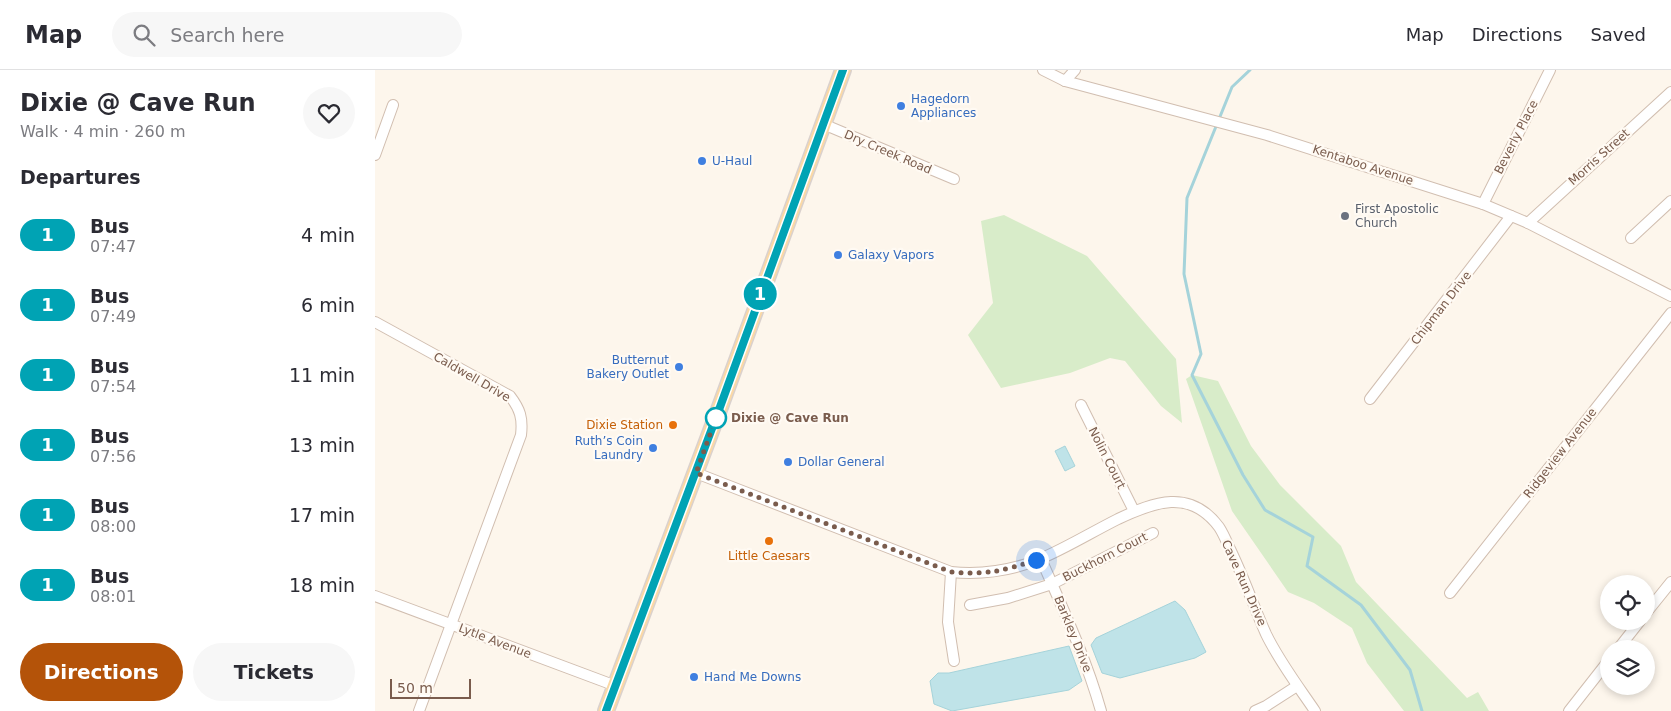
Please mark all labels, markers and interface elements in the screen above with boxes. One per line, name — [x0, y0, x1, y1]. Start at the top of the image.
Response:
search box — [112, 12, 462, 57]
text: Map — [25, 21, 82, 49]
icon: search — [130, 21, 158, 49]
text: Search here — [170, 24, 284, 46]
text: Map — [1406, 24, 1444, 45]
text: Directions — [1472, 24, 1562, 45]
text: Saved — [1590, 24, 1646, 45]
button: heart — [303, 87, 355, 139]
text: Dixie @ Cave Run — [20, 89, 256, 117]
place label: Hagedorn Appliances — [911, 92, 976, 120]
street label: Beverly Place — [1491, 98, 1541, 176]
marker: Hagedorn Appliances — [895, 100, 907, 112]
text: Walk · 4 min · 260 m — [20, 122, 185, 141]
street label: Morris Street — [1566, 126, 1633, 188]
street label: Dry Creek Road — [842, 127, 934, 177]
street label: Kentaboo Avenue — [1311, 142, 1415, 188]
place label: U-Haul — [712, 154, 752, 168]
marker: U-Haul — [696, 155, 708, 167]
text: Departures — [20, 166, 141, 188]
place label: First Apostolic Church — [1355, 202, 1439, 230]
marker: First Apostolic Church — [1339, 210, 1351, 222]
text: Bus — [90, 215, 129, 237]
text: 1 — [41, 224, 54, 245]
text: 4 min — [301, 224, 355, 246]
text: 07:47 — [90, 237, 136, 256]
place label: Galaxy Vapors — [848, 248, 934, 262]
marker: Galaxy Vapors — [832, 249, 844, 261]
street label: Chipman Drive — [1408, 268, 1474, 348]
line badge: 1 — [744, 278, 776, 310]
text: 1 — [754, 283, 766, 304]
text: Bus — [90, 285, 129, 307]
text: 1 — [41, 294, 54, 315]
text: 6 min — [301, 294, 355, 316]
text: 07:49 — [90, 307, 136, 326]
street label: Caldwell Drive — [431, 349, 513, 405]
place label: Butternut Bakery Outlet — [586, 353, 669, 381]
text: Bus — [90, 355, 129, 377]
marker: Butternut Bakery Outlet — [673, 361, 685, 373]
text: 1 — [41, 364, 54, 385]
text: 11 min — [289, 364, 355, 386]
text: 07:54 — [90, 377, 136, 396]
street label: Ridgeview Avenue — [1521, 405, 1599, 501]
marker: Dixie @ Cave Run — [705, 407, 727, 429]
place label: Dixie @ Cave Run — [731, 411, 849, 425]
place label: Dixie Station — [586, 418, 663, 432]
marker: Dixie Station — [667, 419, 679, 431]
text: Bus — [90, 425, 129, 447]
street label: Nolin Court — [1085, 425, 1129, 491]
text: 1 — [41, 434, 54, 455]
text: 13 min — [289, 434, 355, 456]
place label: Ruth’s Coin Laundry — [575, 434, 643, 462]
marker: Ruth’s Coin Laundry — [647, 442, 659, 454]
text: 07:56 — [90, 447, 136, 466]
place label: Dollar General — [798, 455, 885, 469]
marker: Dollar General — [782, 456, 794, 468]
text: Bus — [90, 495, 129, 517]
text: 1 — [41, 504, 54, 525]
text: 17 min — [289, 504, 355, 526]
text: 08:00 — [90, 517, 136, 536]
street label: Buckhorn Court — [1060, 529, 1150, 584]
marker: Little Caesars — [763, 535, 775, 547]
street label: Cave Run Drive — [1219, 538, 1269, 628]
your location — [1024, 548, 1049, 573]
place label: Little Caesars — [728, 549, 810, 563]
text: Bus — [90, 565, 129, 587]
text: 1 — [41, 574, 54, 595]
text: 18 min — [289, 574, 355, 596]
map controls — [1600, 575, 1655, 695]
button: locate — [1600, 575, 1655, 630]
text: 08:01 — [90, 587, 136, 606]
street label: Barkley Drive — [1051, 594, 1095, 674]
street label: Lytle Avenue — [457, 621, 533, 661]
button: layers — [1600, 640, 1655, 695]
button: Directions — [20, 643, 183, 701]
button: Tickets — [193, 643, 355, 701]
place label: Hand Me Downs — [704, 670, 801, 684]
marker: Hand Me Downs — [688, 671, 700, 683]
scale bar — [390, 676, 471, 699]
text: 50 m — [397, 680, 433, 696]

